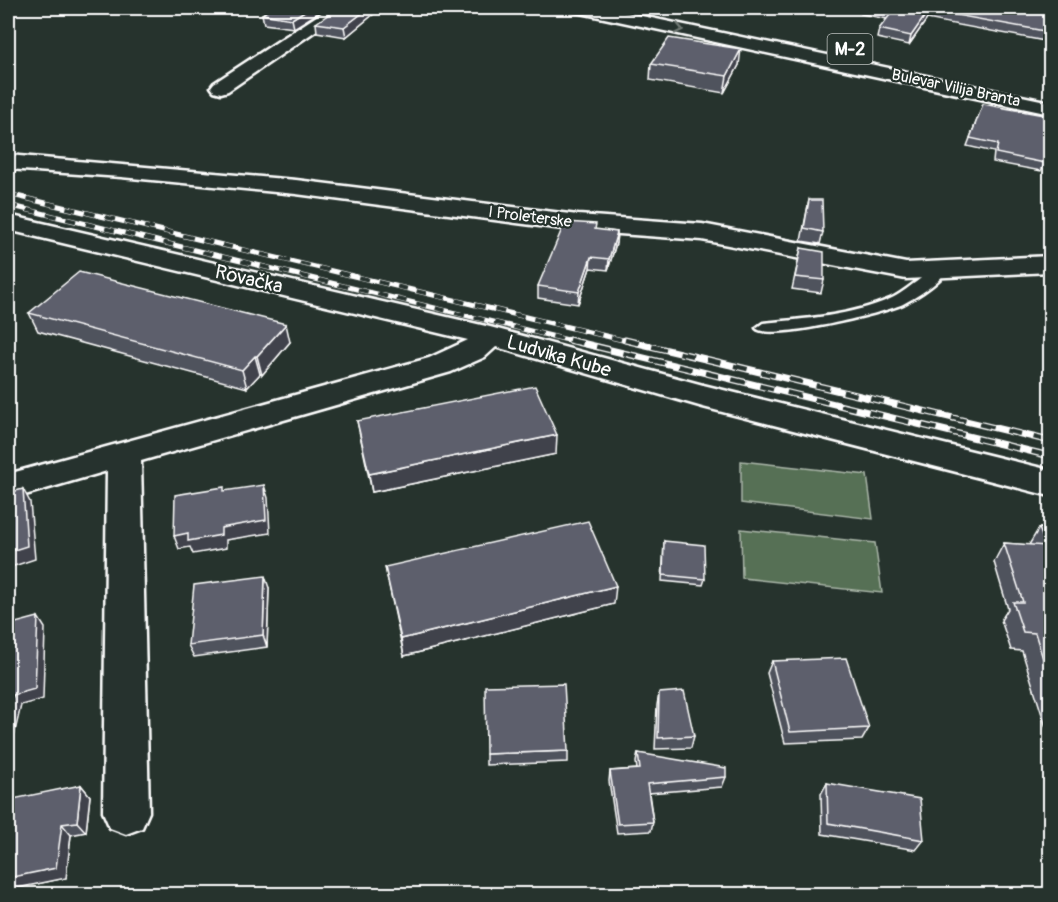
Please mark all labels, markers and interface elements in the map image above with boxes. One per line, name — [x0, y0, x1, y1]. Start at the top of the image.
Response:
one-way arrow — [674, 21, 684, 34]
road number: M-2 — [828, 34, 872, 64]
street label: Bulevar Vilija Branta — [890, 65, 1022, 111]
street label: I Proleterske — [487, 202, 573, 232]
street label: Rovačka — [213, 259, 285, 299]
street label: Ludvika Kube — [504, 329, 614, 383]

